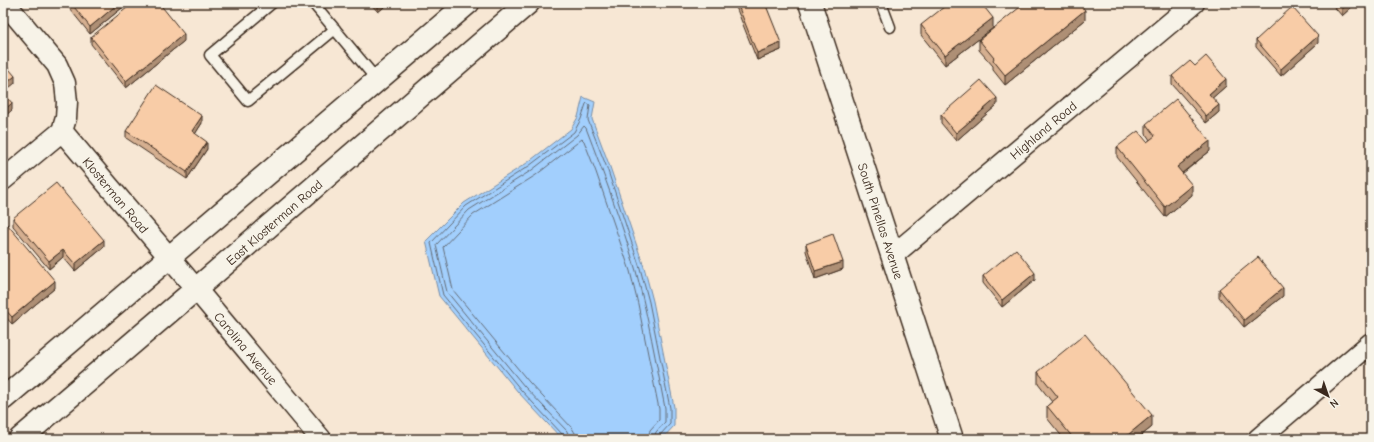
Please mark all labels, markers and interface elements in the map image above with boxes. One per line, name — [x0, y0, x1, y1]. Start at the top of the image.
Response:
street label: Highland Road — [1007, 98, 1080, 163]
street label: Klosterman Road — [80, 154, 152, 236]
street label: South Pinellas Avenue — [855, 161, 907, 282]
street label: East Klosterman Road — [223, 177, 325, 268]
street label: Carolina Avenue — [211, 309, 281, 388]
north arrow — [1308, 376, 1348, 416]
text: N — [1327, 396, 1341, 411]

